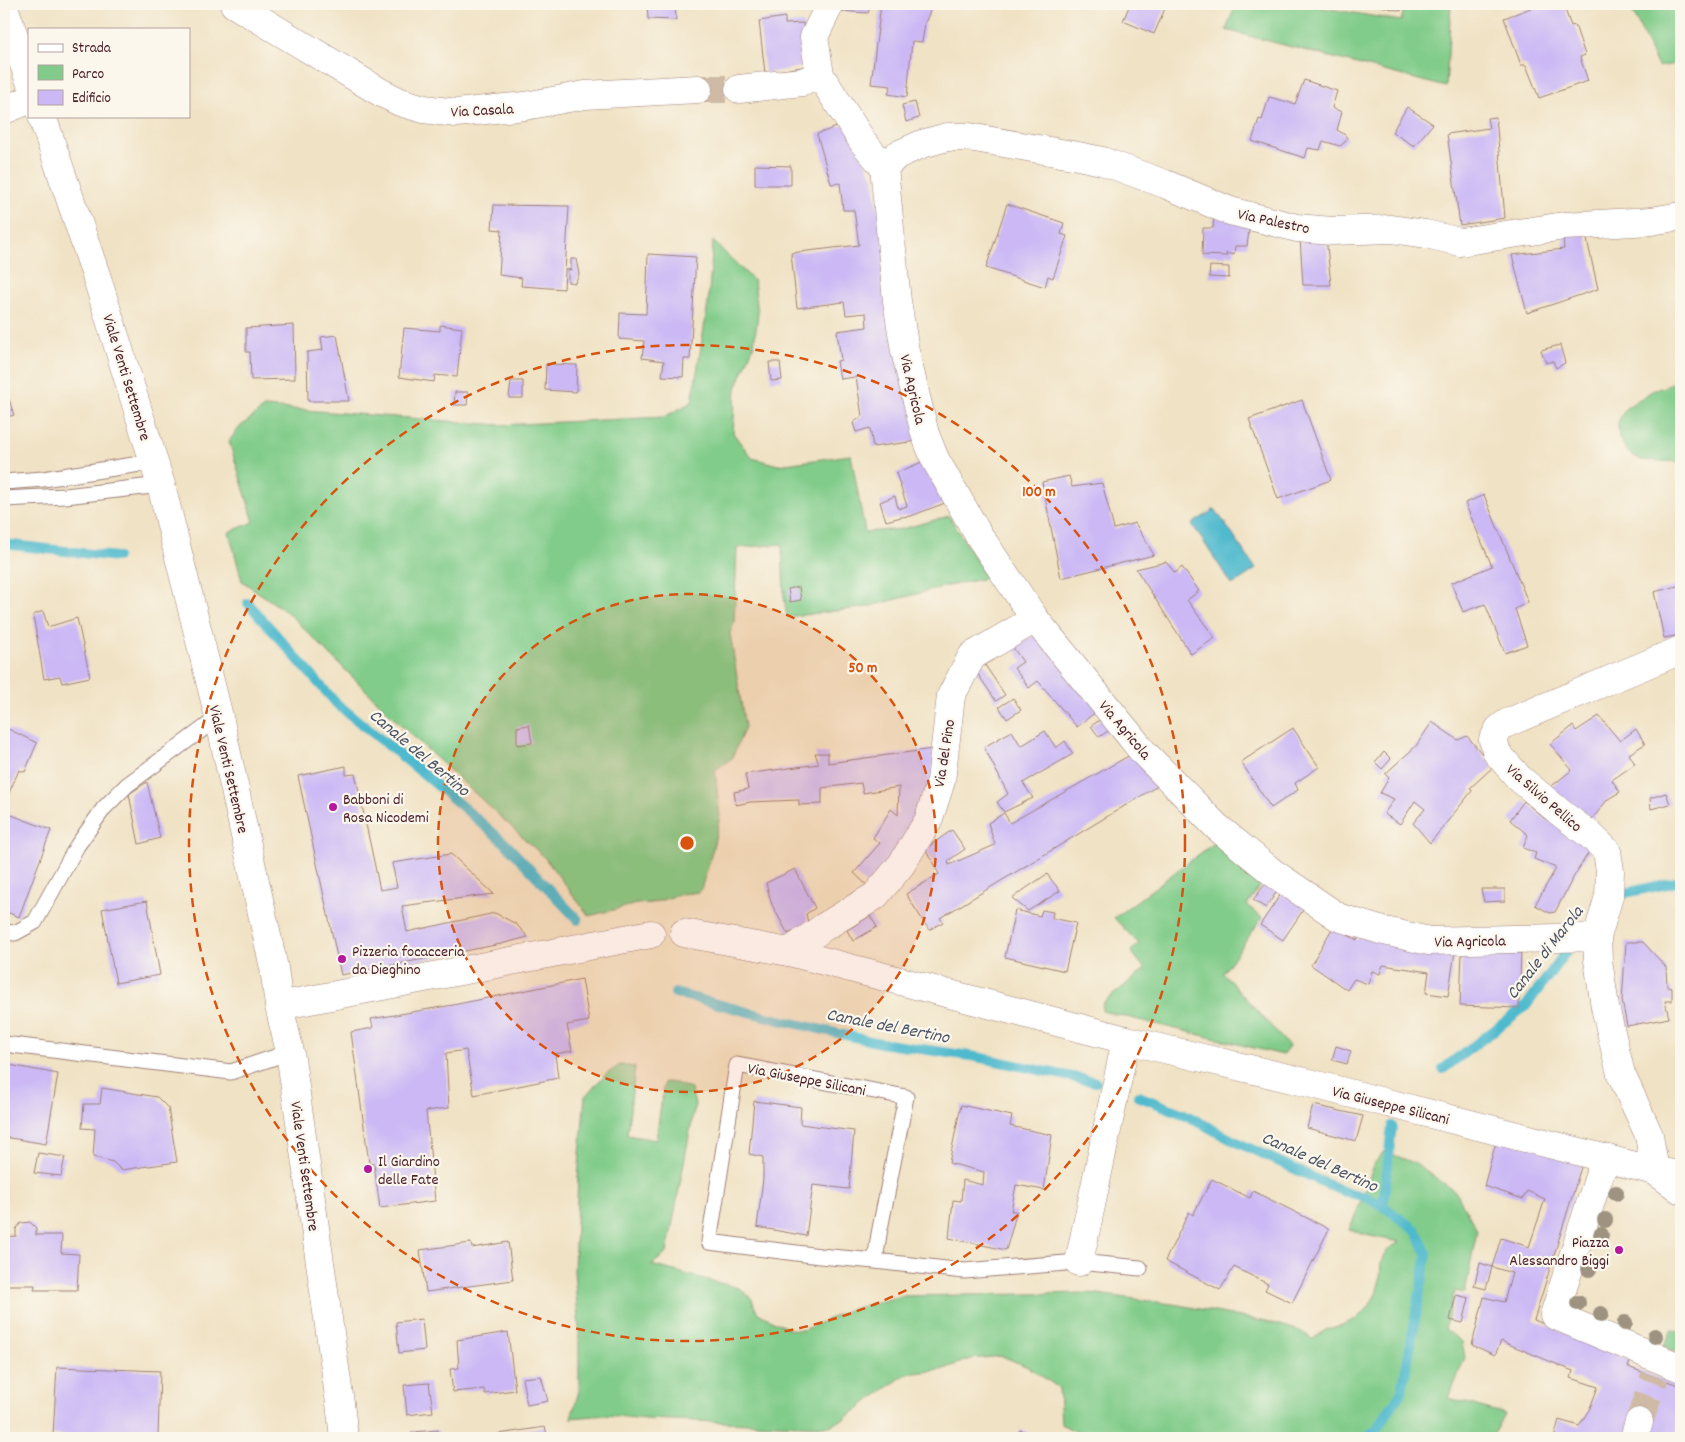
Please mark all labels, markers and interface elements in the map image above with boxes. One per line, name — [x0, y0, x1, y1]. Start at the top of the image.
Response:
legend — [28, 28, 190, 118]
text: Strada — [72, 38, 112, 60]
text: Parco — [72, 64, 104, 86]
text: Edificio — [72, 88, 111, 110]
street label: Via Casala — [450, 98, 515, 125]
street label: Via Palestro — [1235, 204, 1312, 241]
street label: Viale Venti Settembre — [95, 312, 156, 444]
street label: Via Agricola — [892, 352, 931, 427]
text: 100 m — [1022, 482, 1056, 504]
text: 50 m — [849, 658, 877, 680]
street label: Via Agricola — [1092, 696, 1156, 766]
street label: Viale Venti Settembre — [202, 703, 254, 836]
water label: Canale del Bertino — [363, 704, 475, 804]
street label: Via del Pino — [929, 718, 962, 789]
street label: Via Silvio Pellico — [1500, 759, 1587, 839]
place label: Babboni di Rosa Nicodemi — [343, 789, 429, 830]
marker: Babboni di Rosa Nicodemi — [327, 801, 339, 813]
centre of rings — [678, 834, 696, 852]
water label: Canale di Marola — [1501, 900, 1591, 1006]
street label: Via Agricola — [1434, 930, 1506, 955]
place label: Pizzeria focacceria da Dieghino — [352, 941, 465, 982]
marker: Pizzeria focacceria da Dieghino — [336, 953, 348, 965]
water label: Canale del Bertino — [824, 1003, 952, 1052]
street label: Via Giuseppe Silicani — [745, 1058, 868, 1103]
street label: Via Giuseppe Silicani — [1329, 1081, 1451, 1132]
street label: Viale Venti Settembre — [283, 1100, 324, 1233]
water label: Canale del Bertino — [1257, 1127, 1382, 1200]
place label: Il Giardino delle Fate — [378, 1151, 440, 1192]
marker: Il Giardino delle Fate — [362, 1163, 374, 1175]
place label: Piazza Alessandro Biggi — [1509, 1232, 1609, 1273]
marker: Piazza Alessandro Biggi — [1613, 1244, 1625, 1256]

